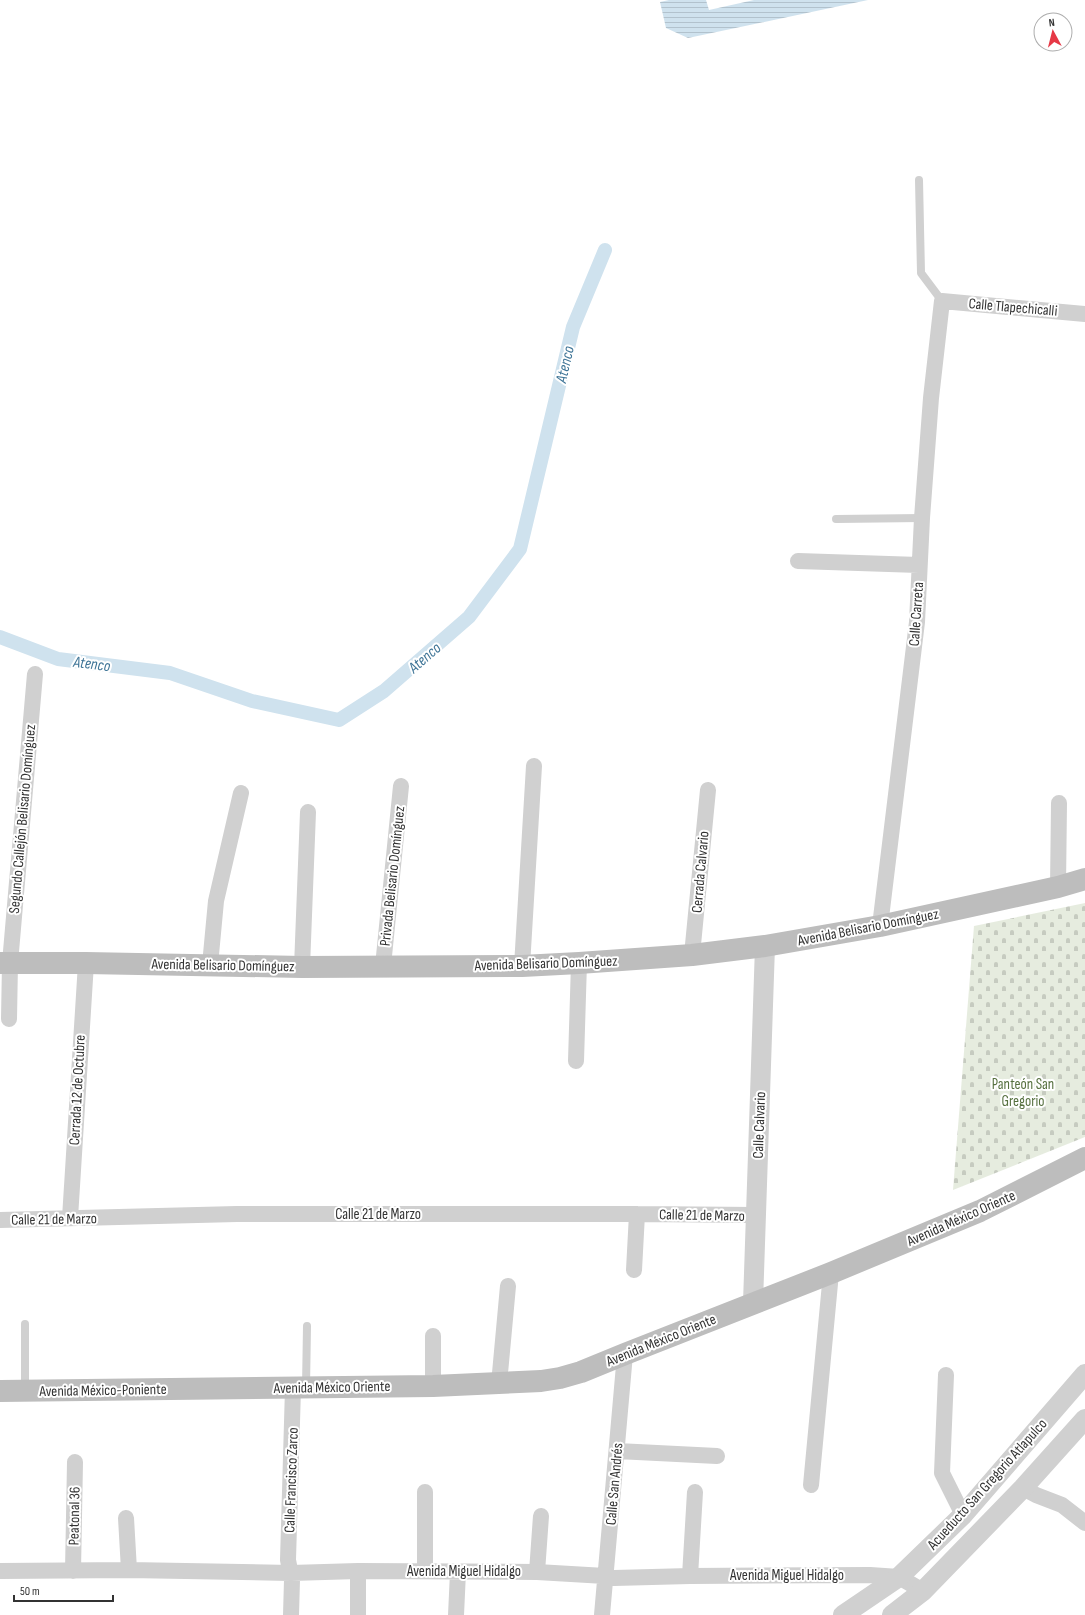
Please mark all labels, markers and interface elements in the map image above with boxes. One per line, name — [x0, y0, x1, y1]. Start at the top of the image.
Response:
north arrow — [1033, 12, 1073, 52]
text: N — [1048, 16, 1056, 29]
street label: Calle Tlapechicalli — [968, 294, 1058, 321]
water label: Atenco — [552, 344, 579, 386]
street label: Calle Carreta — [905, 581, 928, 647]
water label: Atenco — [404, 638, 446, 678]
water label: Atenco — [71, 653, 112, 676]
street label: Segundo Callejón Belisario Domínguez — [5, 723, 40, 914]
street label: Privada Belisario Domínguez — [376, 804, 409, 947]
street label: Cerrada Calvario — [687, 830, 714, 914]
street label: Avenida Belisario Domínguez — [795, 904, 941, 951]
street label: Avenida Belisario Domínguez — [473, 951, 618, 976]
street label: Avenida Belisario Domínguez — [150, 955, 295, 976]
street label: Cerrada 12 de Octubre — [65, 1034, 90, 1146]
park label: Panteón San Gregorio — [992, 1075, 1054, 1111]
street label: Calle Calvario — [749, 1091, 770, 1159]
street label: Avenida México Oriente — [903, 1186, 1018, 1251]
street label: Calle 21 de Marzo — [335, 1205, 421, 1224]
street label: Calle 21 de Marzo — [659, 1205, 745, 1226]
street label: Calle 21 de Marzo — [11, 1209, 97, 1230]
street label: Avenida México Oriente — [603, 1310, 719, 1372]
street label: Avenida México Oriente — [272, 1377, 391, 1398]
street label: Avenida México-Poniente — [38, 1380, 167, 1401]
street label: Acueducto San Gregorio Atlapulco — [923, 1415, 1051, 1555]
street label: Calle Francisco Zarco — [280, 1427, 303, 1533]
street label: Calle San Andrés — [601, 1442, 628, 1526]
street label: Peatonal 36 — [64, 1486, 85, 1546]
street label: Avenida Miguel Hidalgo — [406, 1562, 521, 1581]
street label: Avenida Miguel Hidalgo — [729, 1566, 844, 1585]
scale bar — [14, 1577, 113, 1603]
text: 50 m — [20, 1584, 40, 1599]

